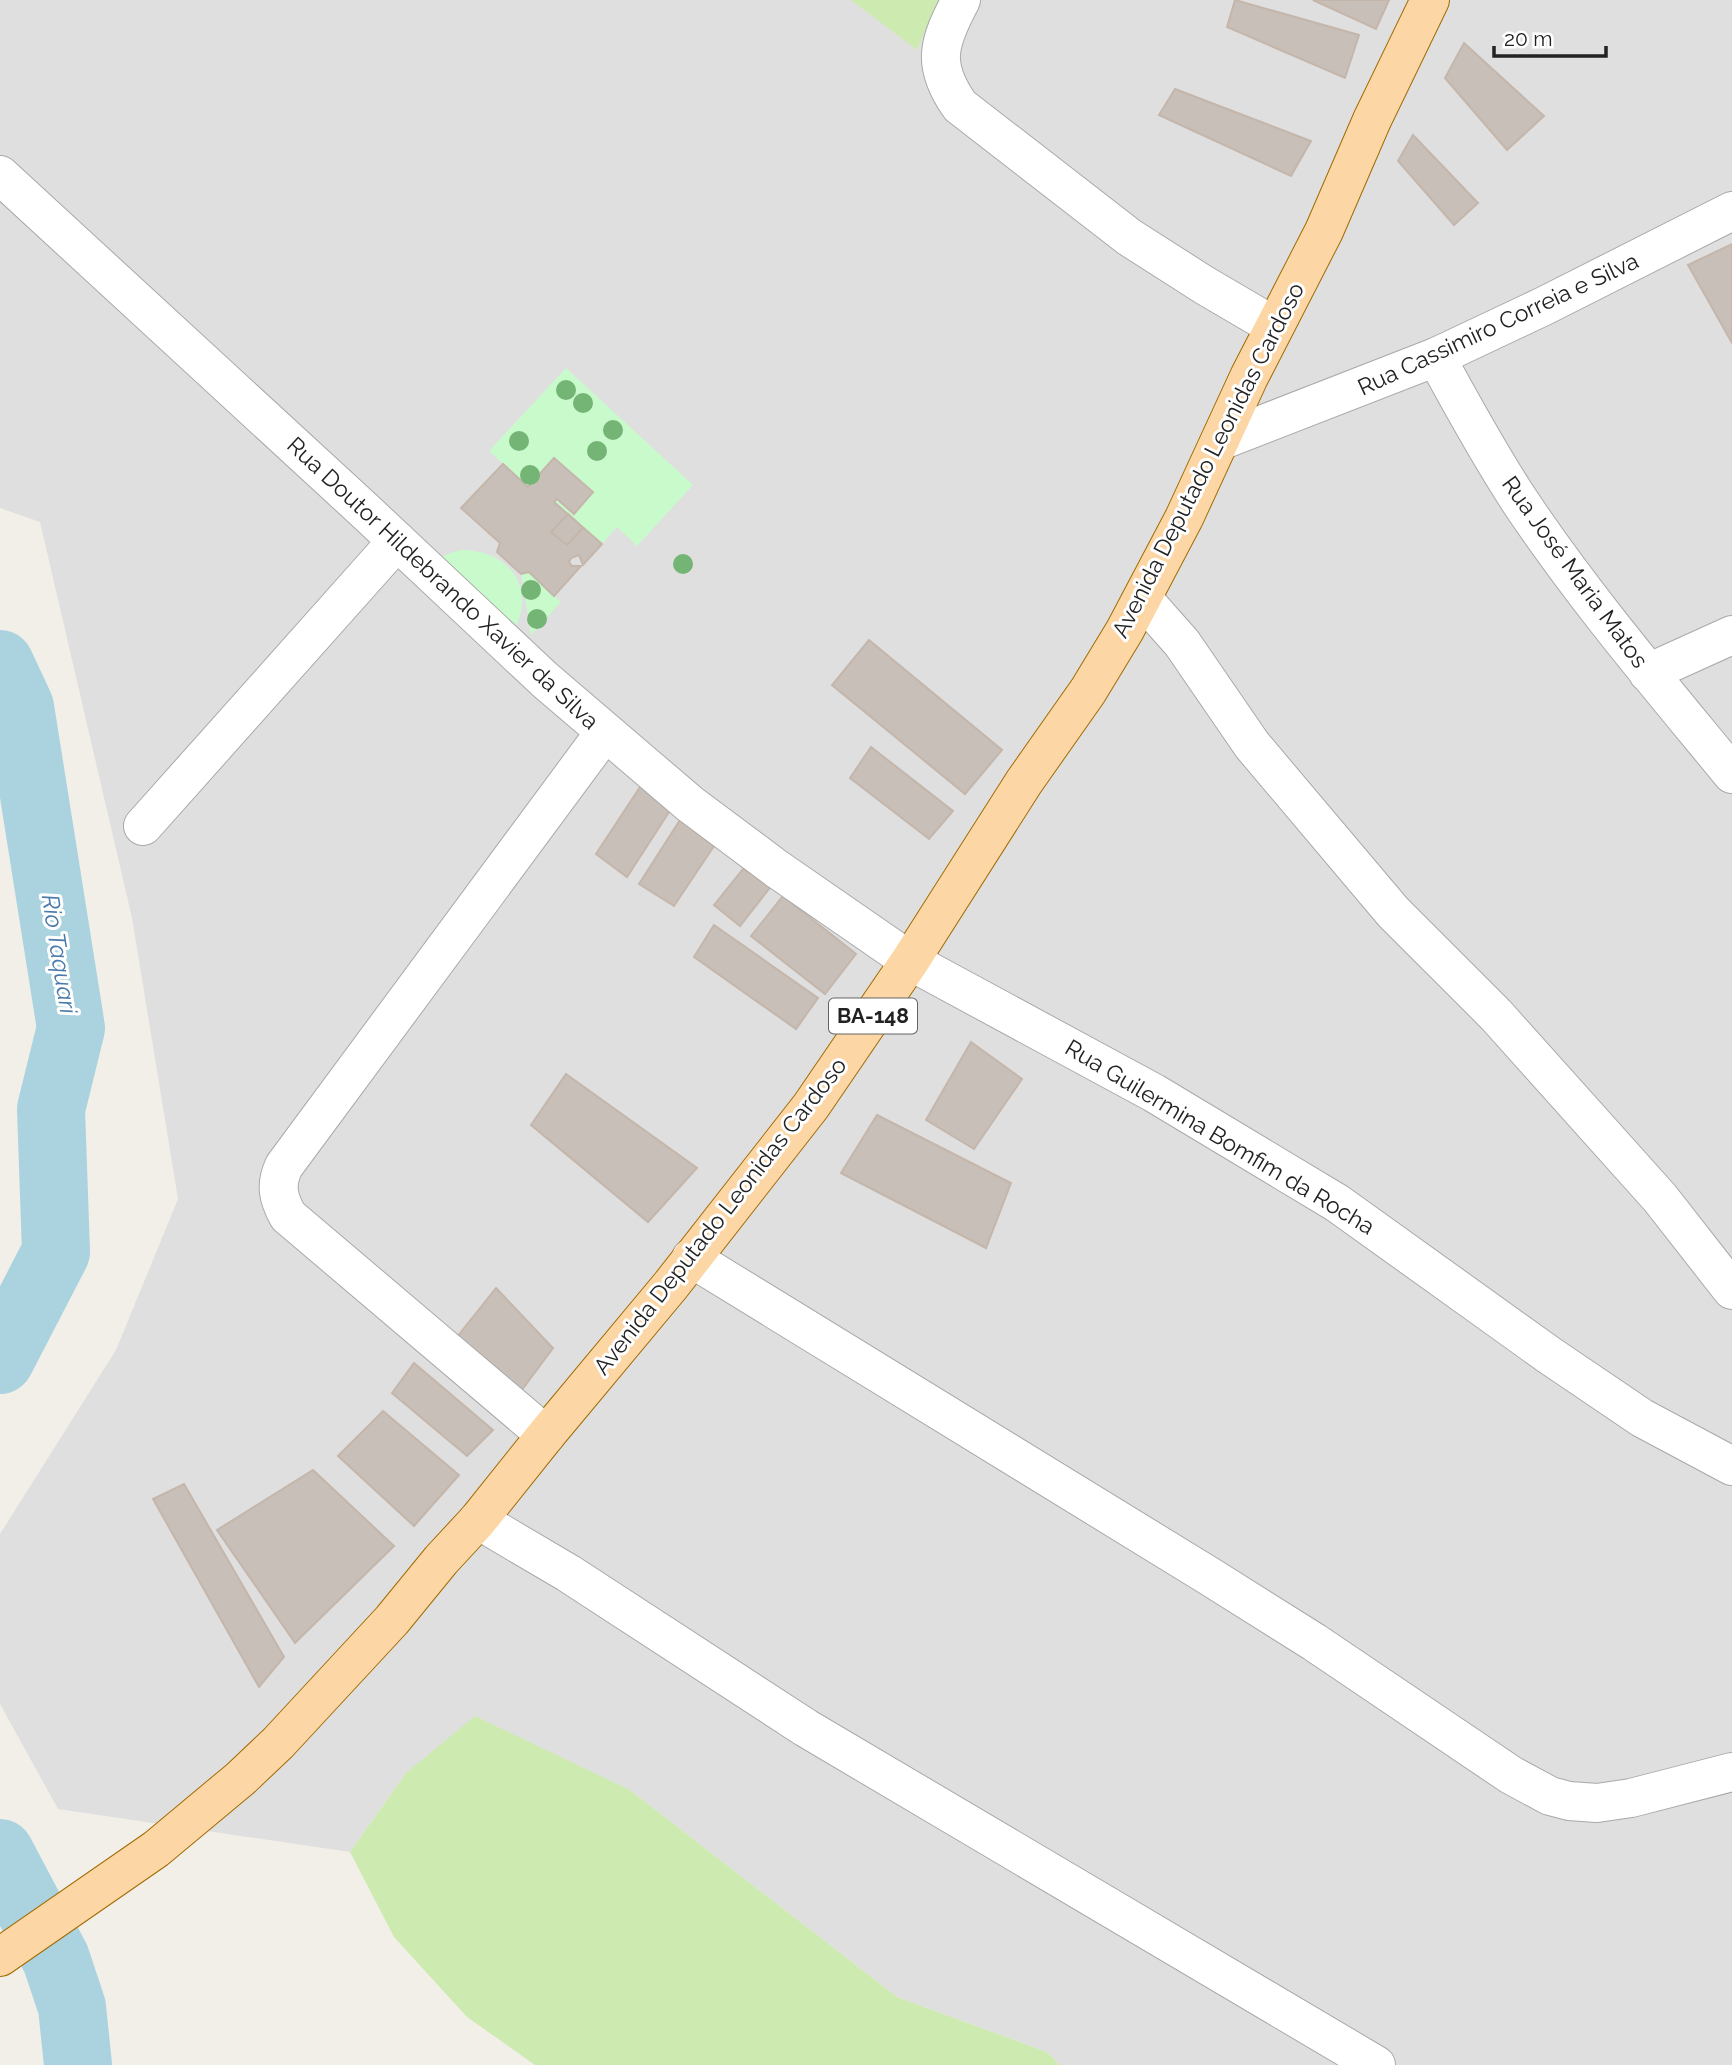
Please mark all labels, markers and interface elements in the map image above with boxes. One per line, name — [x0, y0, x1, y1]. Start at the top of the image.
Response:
scale bar — [1494, 14, 1606, 58]
text: 20 m — [1504, 26, 1552, 51]
street label: Rua Cassimiro Correia e Silva — [1353, 247, 1642, 401]
street label: Avenida Deputado Leonidas Cardoso — [1106, 278, 1309, 642]
street label: Rua Doutor Hildebrando Xavier da Silva — [282, 431, 605, 734]
street label: Rua José Maria Matos — [1497, 471, 1654, 673]
water label: Rio Taquari — [36, 892, 83, 1017]
road number: BA-148 — [829, 998, 917, 1034]
street label: Rua Guilermina Bomfim da Rocha — [1061, 1033, 1380, 1240]
street label: Avenida Deputado Leonidas Cardoso — [587, 1052, 852, 1379]

